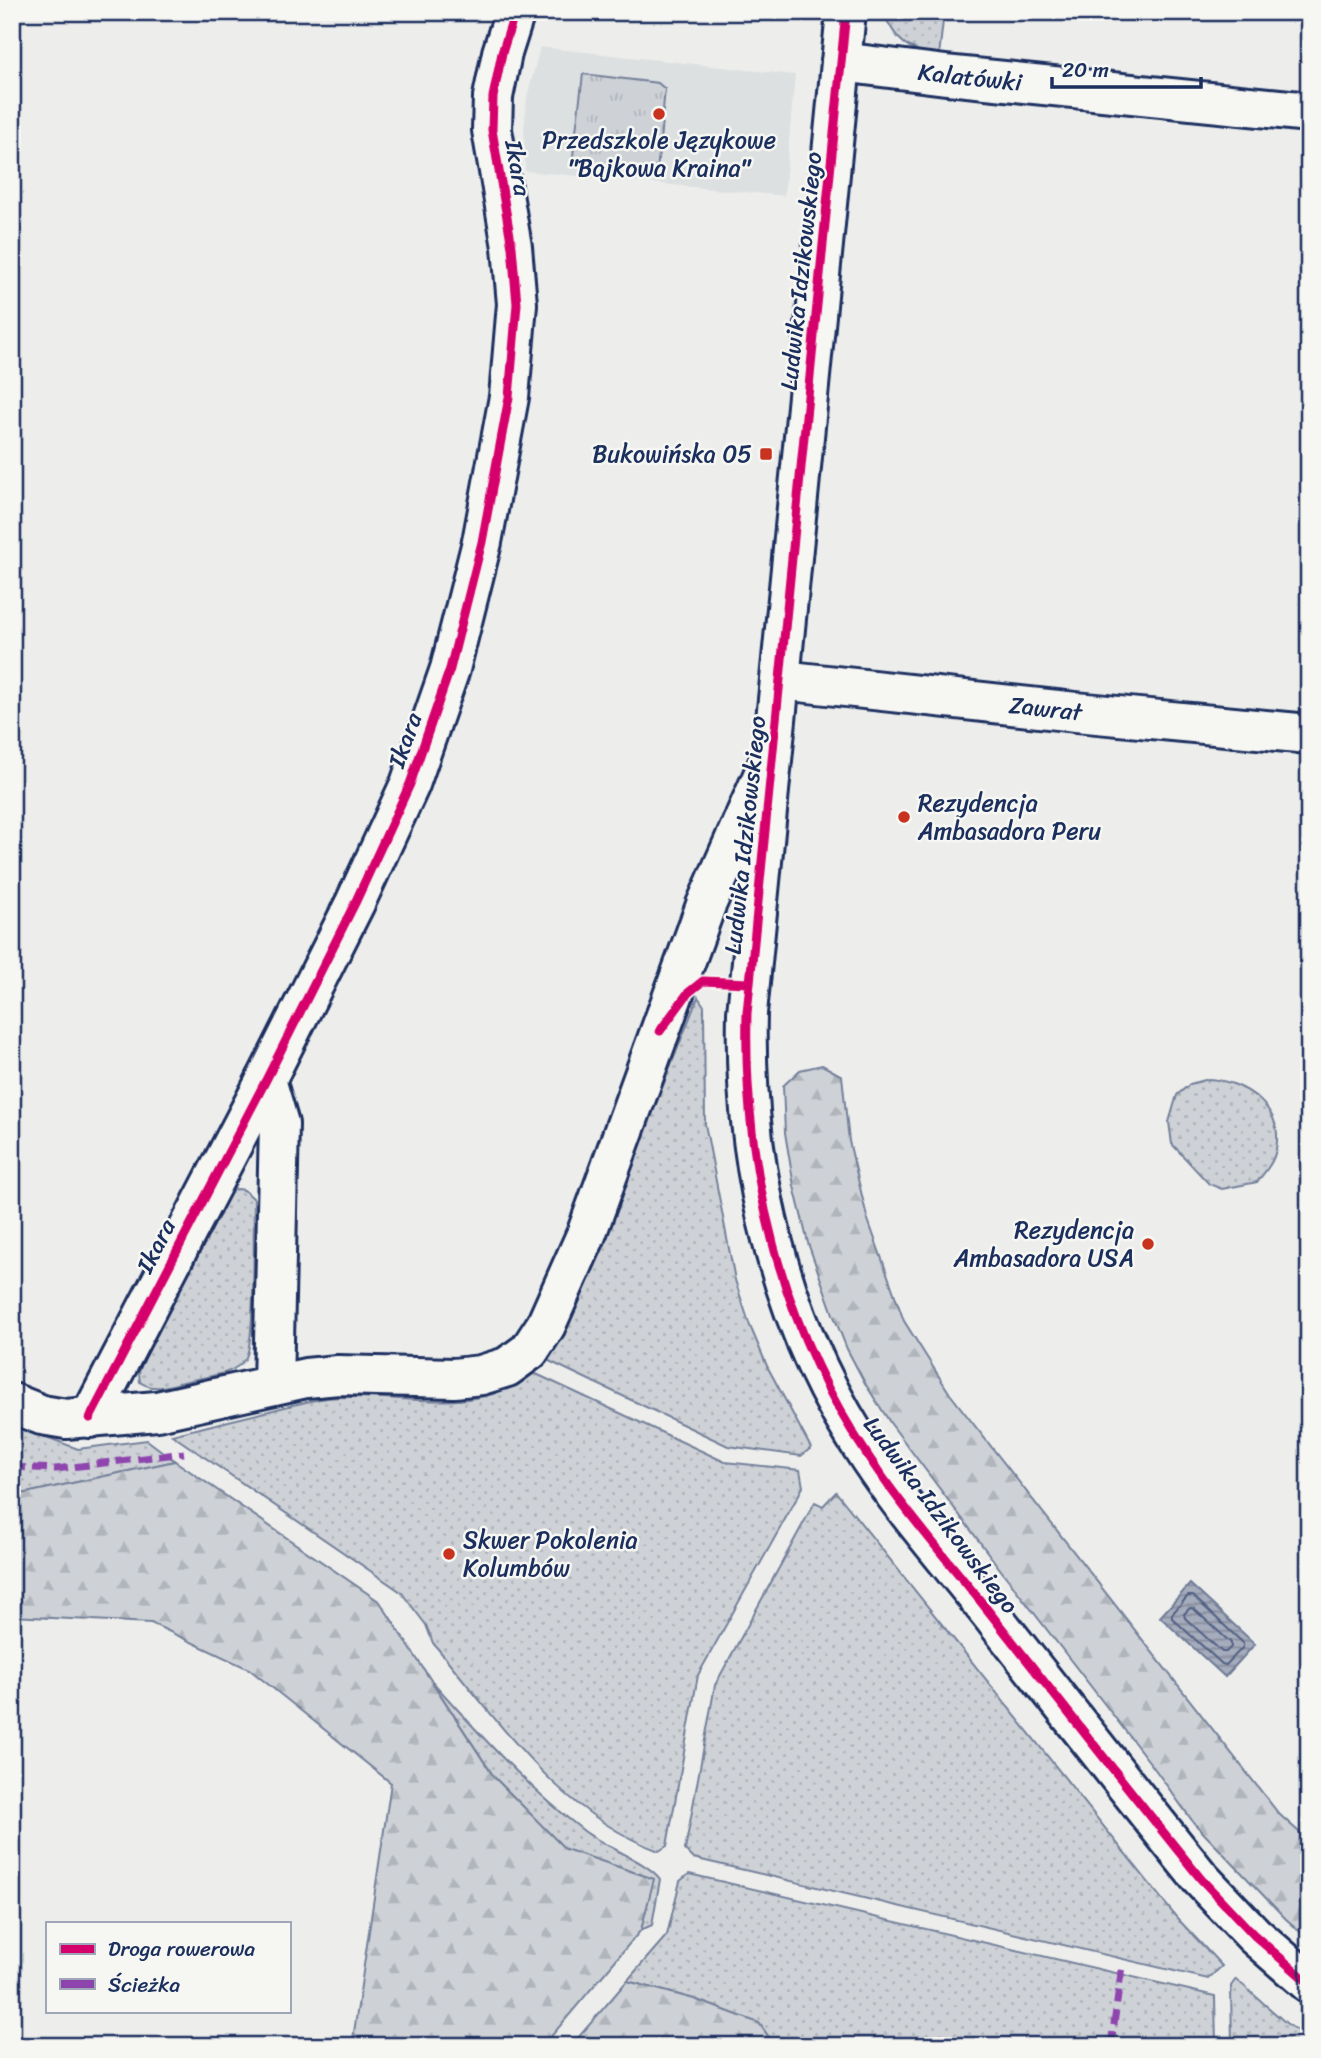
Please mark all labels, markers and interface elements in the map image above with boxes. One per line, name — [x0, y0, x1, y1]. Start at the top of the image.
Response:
scale bar — [1052, 46, 1200, 90]
street label: Kalatówki — [916, 51, 1024, 104]
text: 20 m — [1062, 51, 1109, 89]
marker: Przedszkole Językowe "Bajkowa Kraina" — [651, 106, 667, 122]
place label: Przedszkole Językowe "Bajkowa Kraina" — [542, 119, 776, 189]
street label: Ikara — [492, 136, 544, 200]
street label: Ludwika Idzikowskiego — [768, 150, 834, 392]
place label: Bukowińska 05 — [592, 433, 752, 475]
marker: Bukowińska 05 — [758, 446, 774, 462]
street label: Zawrat — [1007, 684, 1085, 734]
street label: Ikara — [375, 706, 435, 775]
street label: Ludwika Idzikowskiego — [712, 714, 778, 956]
place label: Rezydencja Ambasadora Peru — [917, 782, 1101, 852]
marker: Rezydencja Ambasadora Peru — [896, 809, 912, 825]
place label: Rezydencja Ambasadora USA — [953, 1209, 1134, 1279]
street label: Ikara — [124, 1211, 188, 1281]
marker: Rezydencja Ambasadora USA — [1140, 1236, 1156, 1252]
street label: Ludwika Idzikowskiego — [852, 1407, 1030, 1623]
place label: Skwer Pokolenia Kolumbów — [463, 1519, 638, 1589]
marker: Skwer Pokolenia Kolumbów — [441, 1546, 457, 1562]
legend — [46, 1922, 290, 2012]
text: Droga rowerowa — [108, 1930, 256, 1968]
text: Ścieżka — [108, 1966, 180, 2004]

